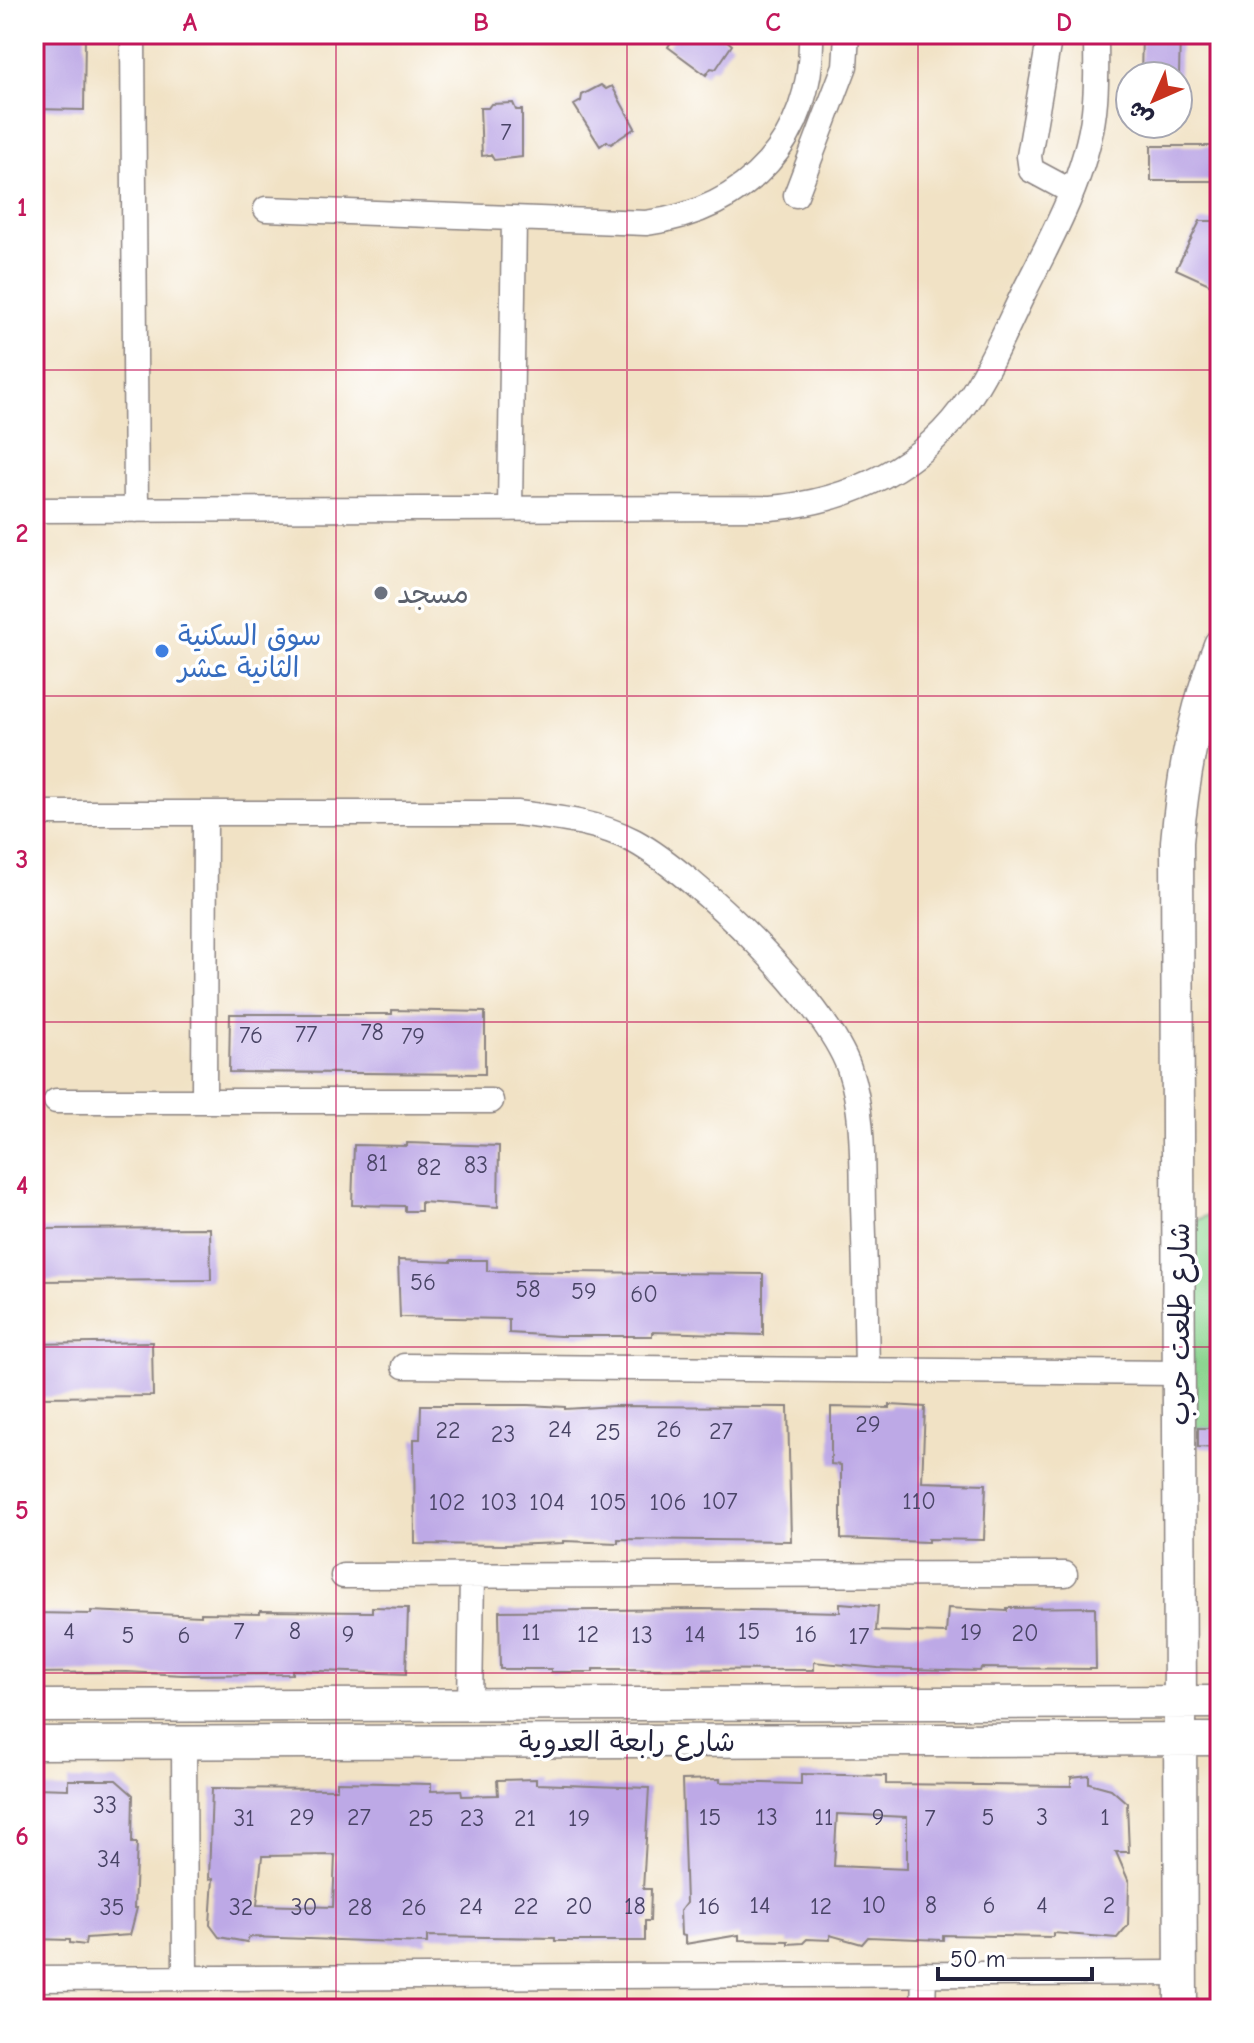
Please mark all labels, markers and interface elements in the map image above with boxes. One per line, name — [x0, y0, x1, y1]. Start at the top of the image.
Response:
text: A — [183, 8, 198, 38]
text: B — [473, 8, 489, 38]
text: C — [765, 8, 781, 38]
text: D — [1056, 8, 1072, 38]
north arrow — [1114, 60, 1194, 140]
text: ش — [1123, 96, 1158, 131]
house number: 7 — [500, 118, 512, 146]
text: 1 — [17, 193, 27, 223]
text: 2 — [16, 519, 28, 549]
place label: مسجد — [397, 578, 469, 610]
marker: مسجد — [372, 584, 390, 602]
place label: سوق السكنية الثانية عشر — [176, 620, 321, 684]
marker: سوق السكنية الثانية عشر — [153, 642, 171, 660]
text: 3 — [16, 845, 28, 875]
house number: 78 — [360, 1018, 384, 1046]
house number: 77 — [295, 1020, 317, 1048]
house number: 76 — [239, 1021, 263, 1049]
house number: 79 — [401, 1022, 425, 1050]
house number: 81 — [366, 1149, 388, 1177]
house number: 83 — [464, 1151, 488, 1179]
house number: 82 — [417, 1153, 441, 1181]
text: 4 — [16, 1171, 28, 1201]
street label: شارع طلعت حرب — [1164, 1223, 1199, 1425]
house number: 56 — [410, 1268, 436, 1296]
house number: 58 — [515, 1275, 541, 1303]
house number: 59 — [571, 1277, 597, 1305]
house number: 60 — [630, 1280, 658, 1308]
house number: 29 — [855, 1410, 881, 1438]
house number: 24 — [548, 1415, 572, 1443]
house number: 26 — [656, 1415, 682, 1443]
house number: 22 — [435, 1416, 461, 1444]
house number: 27 — [709, 1417, 733, 1445]
house number: 25 — [595, 1418, 621, 1446]
house number: 23 — [491, 1420, 515, 1448]
house number: 107 — [702, 1487, 738, 1515]
house number: 110 — [902, 1487, 936, 1515]
house number: 102 — [429, 1488, 465, 1516]
house number: 103 — [481, 1488, 517, 1516]
house number: 104 — [529, 1488, 565, 1516]
house number: 105 — [589, 1488, 627, 1516]
house number: 106 — [649, 1488, 687, 1516]
text: 5 — [15, 1496, 29, 1526]
house number: 4 — [63, 1617, 75, 1645]
house number: 7 — [233, 1617, 245, 1645]
house number: 8 — [289, 1617, 301, 1645]
house number: 15 — [738, 1617, 760, 1645]
house number: 11 — [521, 1618, 541, 1646]
house number: 19 — [960, 1618, 982, 1646]
house number: 20 — [1011, 1619, 1039, 1647]
house number: 9 — [342, 1620, 354, 1648]
house number: 12 — [577, 1620, 599, 1648]
house number: 14 — [684, 1620, 706, 1648]
house number: 16 — [795, 1620, 817, 1648]
house number: 5 — [121, 1621, 135, 1649]
house number: 6 — [177, 1621, 191, 1649]
house number: 13 — [631, 1621, 653, 1649]
house number: 17 — [849, 1622, 869, 1650]
street label: شارع رابعة العدوية — [519, 1726, 735, 1761]
house number: 33 — [93, 1791, 117, 1819]
house number: 29 — [289, 1803, 315, 1831]
house number: 27 — [347, 1803, 371, 1831]
house number: 15 — [699, 1803, 721, 1831]
house number: 13 — [756, 1803, 778, 1831]
house number: 11 — [814, 1803, 834, 1831]
house number: 9 — [872, 1803, 884, 1831]
house number: 5 — [981, 1803, 995, 1831]
house number: 3 — [1036, 1803, 1048, 1831]
house number: 1 — [1100, 1803, 1110, 1831]
house number: 31 — [233, 1804, 255, 1832]
house number: 25 — [408, 1804, 434, 1832]
house number: 23 — [460, 1804, 484, 1832]
house number: 21 — [514, 1804, 536, 1832]
house number: 19 — [568, 1804, 590, 1832]
house number: 7 — [924, 1804, 936, 1832]
text: 6 — [15, 1822, 29, 1852]
house number: 34 — [97, 1845, 121, 1873]
house number: 14 — [749, 1891, 771, 1919]
house number: 10 — [862, 1891, 886, 1919]
house number: 8 — [925, 1891, 937, 1919]
house number: 6 — [982, 1891, 996, 1919]
house number: 4 — [1036, 1891, 1048, 1919]
house number: 2 — [1103, 1891, 1115, 1919]
house number: 24 — [459, 1892, 483, 1920]
house number: 22 — [513, 1892, 539, 1920]
house number: 20 — [565, 1892, 593, 1920]
house number: 18 — [624, 1892, 646, 1920]
house number: 16 — [698, 1892, 720, 1920]
house number: 12 — [810, 1892, 832, 1920]
house number: 35 — [99, 1893, 125, 1921]
house number: 32 — [229, 1893, 253, 1921]
house number: 30 — [291, 1893, 317, 1921]
house number: 28 — [348, 1893, 372, 1921]
house number: 26 — [401, 1893, 427, 1921]
scale bar — [938, 1931, 1092, 1981]
text: 50 m — [950, 1945, 1006, 1973]

